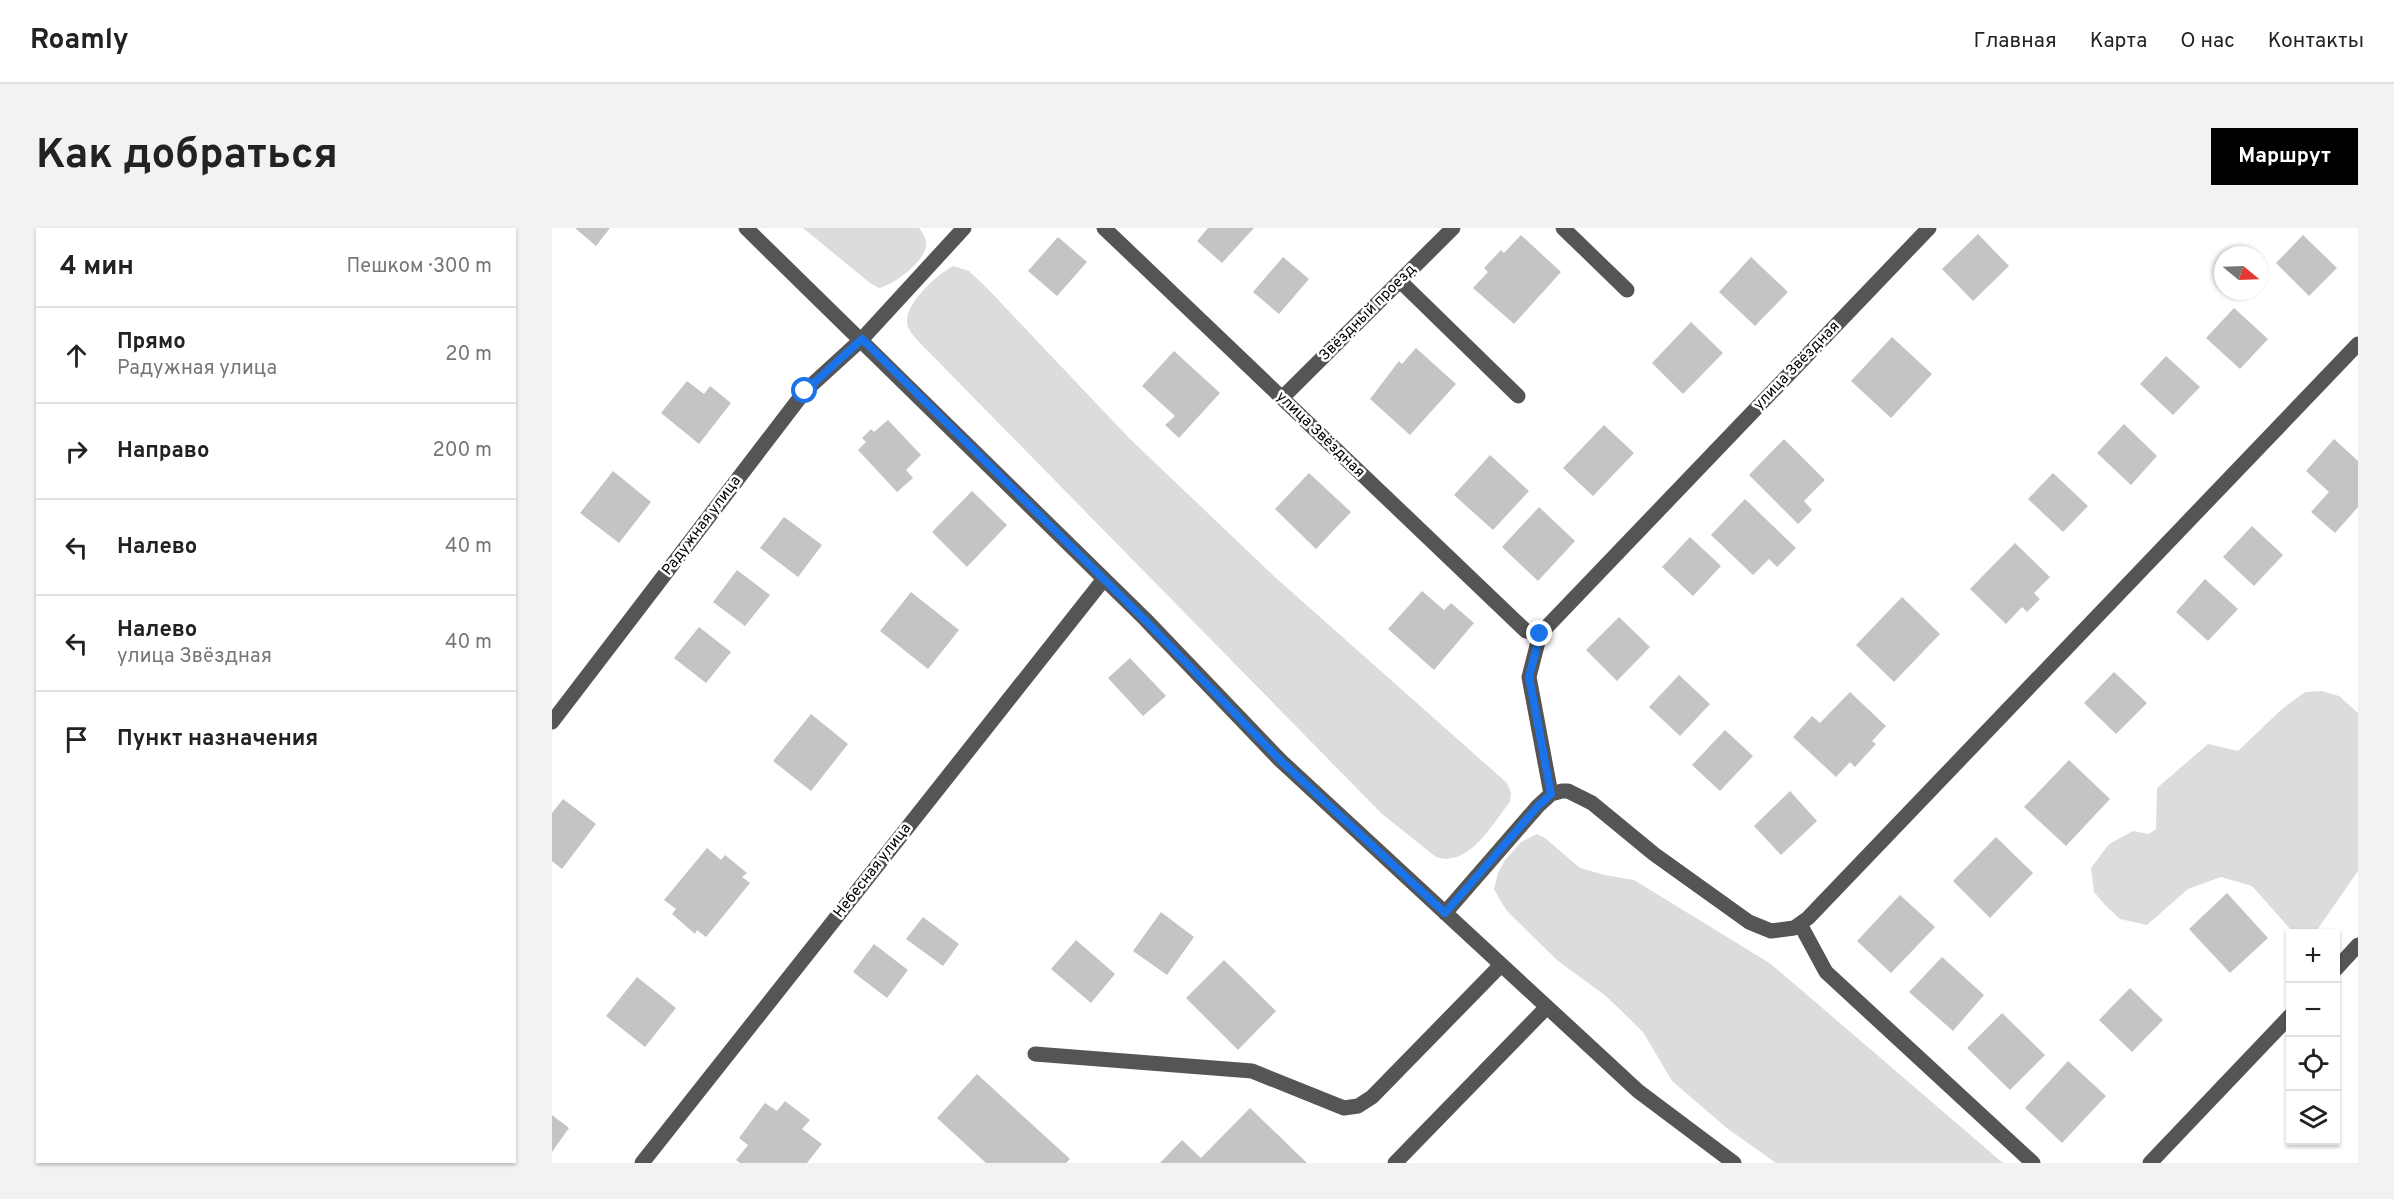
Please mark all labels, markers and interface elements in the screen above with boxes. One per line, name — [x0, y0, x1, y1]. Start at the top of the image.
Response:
text: Roamly — [30, 23, 129, 59]
text: Главная — [1973, 28, 2057, 55]
text: Карта — [2090, 28, 2147, 55]
text: О нас — [2180, 28, 2235, 55]
text: Контакты — [2268, 28, 2364, 55]
button: Маршрут — [2211, 128, 2358, 185]
text: Как добраться — [36, 130, 338, 183]
north arrow — [2214, 246, 2268, 300]
text: 4 мин — [60, 251, 134, 284]
text: Пешком · 300 m — [347, 254, 492, 280]
street label: Звёздный проезд — [1316, 261, 1420, 365]
street label: улица Звёздная — [1750, 318, 1844, 414]
text: Прямо — [117, 329, 186, 356]
icon: ahead — [60, 339, 93, 372]
text: 20 m — [445, 342, 492, 368]
text: Радужная улица — [117, 356, 277, 382]
route start — [791, 377, 817, 403]
street label: улица Звёздная — [1272, 388, 1368, 482]
icon: right — [60, 435, 93, 468]
text: Направо — [117, 438, 209, 465]
text: 200 m — [433, 438, 492, 464]
street label: Радужная улица — [658, 472, 746, 580]
icon: left — [60, 531, 93, 564]
text: Налево — [117, 534, 197, 561]
text: 40 m — [445, 534, 492, 560]
text: Налево — [117, 617, 197, 644]
route end — [1526, 620, 1552, 646]
icon: left — [60, 627, 93, 660]
text: 40 m — [445, 630, 492, 656]
text: улица Звёздная — [117, 644, 272, 670]
icon: arrive — [60, 723, 93, 756]
text: Пункт назначения — [117, 726, 318, 753]
street label: Небесная улица — [830, 820, 916, 922]
map controls — [2286, 929, 2340, 1145]
button: + — [2286, 929, 2340, 983]
button: − — [2286, 983, 2340, 1037]
button: locate — [2286, 1037, 2340, 1091]
button: layers — [2286, 1091, 2340, 1145]

